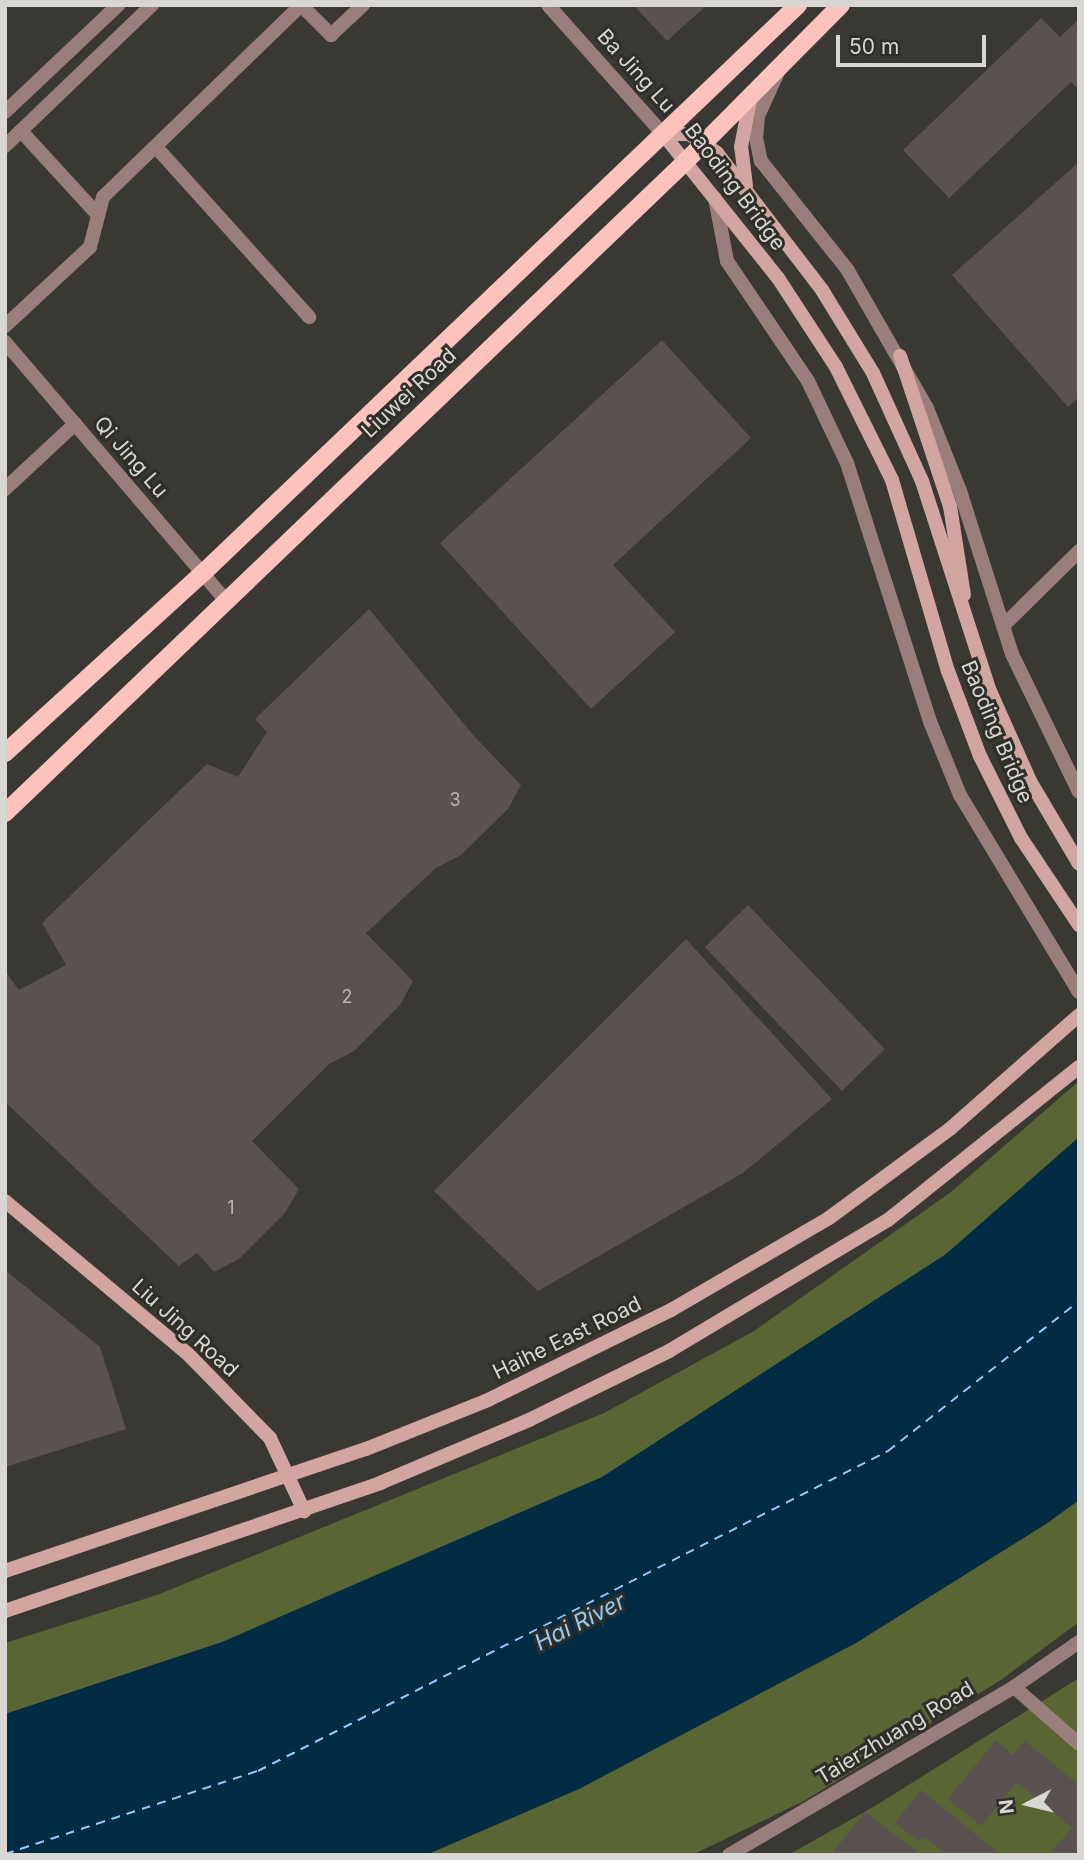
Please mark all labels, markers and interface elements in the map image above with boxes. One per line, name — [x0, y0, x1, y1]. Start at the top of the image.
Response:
scale bar — [839, 21, 990, 65]
street label: Ba Jing Lu — [592, 24, 680, 118]
text: 50 m — [849, 34, 899, 59]
street label: Baoding Bridge — [679, 119, 791, 255]
street label: Liuwei Road — [356, 343, 462, 443]
street label: Qi Jing Lu — [89, 411, 173, 503]
street label: Baoding Bridge — [956, 657, 1038, 807]
house number: 3 — [449, 789, 461, 811]
house number: 2 — [342, 986, 352, 1008]
house number: 1 — [227, 1197, 235, 1219]
street label: Liu Jing Road — [127, 1274, 243, 1382]
street label: Haihe East Road — [489, 1291, 645, 1385]
water label: Hai River — [530, 1587, 630, 1657]
street label: Taierzhuang Road — [812, 1676, 978, 1790]
north arrow — [993, 1769, 1063, 1839]
text: N — [994, 1798, 1019, 1815]

